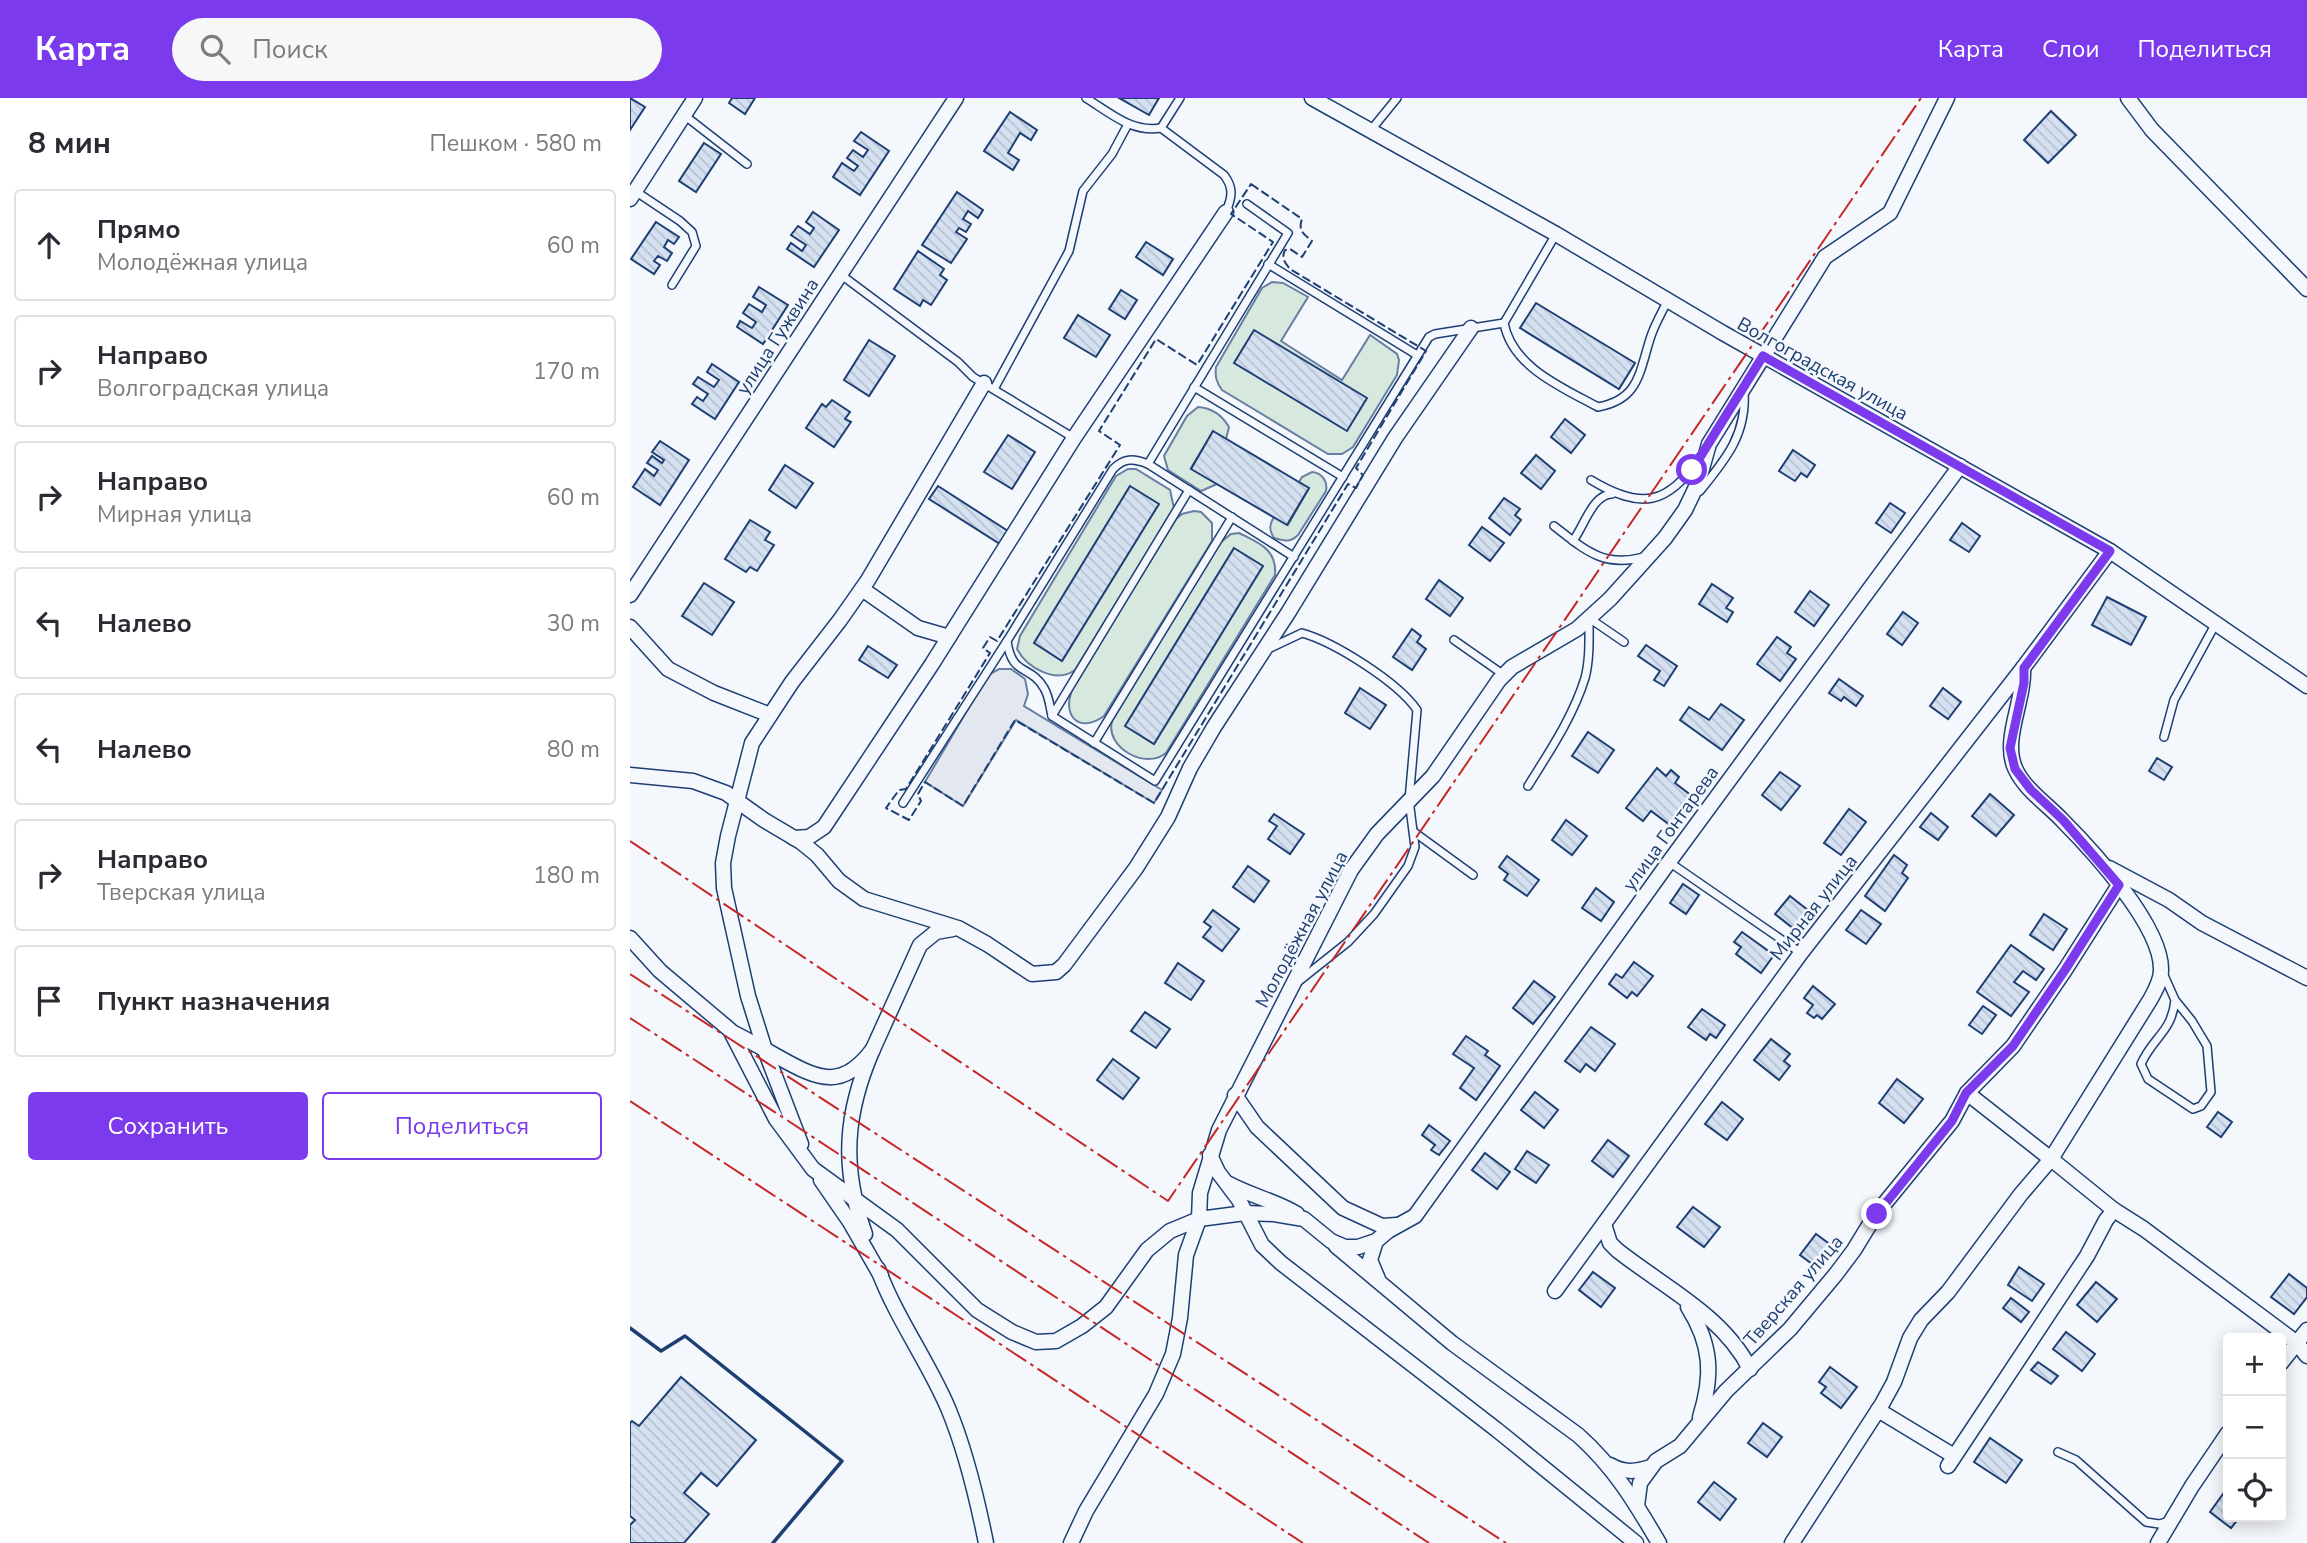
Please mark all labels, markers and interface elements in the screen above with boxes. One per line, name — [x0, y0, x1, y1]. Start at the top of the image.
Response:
search box — [172, 18, 662, 81]
text: Карта — [35, 27, 130, 72]
icon: search — [196, 30, 234, 68]
text: Поиск — [252, 32, 328, 67]
text: Карта — [1938, 33, 2004, 65]
text: Слои — [2042, 33, 2099, 65]
text: Поделиться — [2137, 33, 2272, 65]
text: 8 мин — [28, 123, 111, 164]
text: Пешком · 580 m — [429, 128, 602, 159]
text: Прямо — [97, 212, 181, 247]
icon: ahead — [30, 226, 68, 264]
text: 60 m — [547, 230, 600, 261]
text: Молодёжная улица — [97, 247, 308, 278]
street label: улица Гужвина — [730, 273, 825, 400]
street label: Волгоградская улица — [1732, 311, 1913, 427]
text: Направо — [97, 338, 208, 373]
icon: right — [30, 352, 68, 390]
text: 170 m — [533, 356, 600, 387]
text: Волгоградская улица — [97, 373, 329, 404]
route start — [1676, 454, 1707, 485]
text: Направо — [97, 464, 208, 499]
icon: right — [30, 478, 68, 516]
text: 60 m — [547, 482, 600, 513]
text: Мирная улица — [97, 499, 252, 530]
icon: left — [30, 604, 68, 642]
text: Налево — [97, 606, 192, 641]
text: 30 m — [547, 608, 600, 639]
icon: left — [30, 730, 68, 768]
text: Налево — [97, 732, 192, 767]
text: 80 m — [547, 734, 600, 765]
street label: улица Гонтарева — [1617, 761, 1725, 896]
text: Направо — [97, 842, 208, 877]
street label: Молодёжная улица — [1249, 846, 1354, 1013]
street label: Мирная улица — [1764, 849, 1863, 966]
icon: right — [30, 856, 68, 894]
text: 180 m — [533, 860, 600, 891]
text: Тверская улица — [97, 877, 266, 908]
icon: arrive — [30, 982, 68, 1020]
text: Пункт назначения — [97, 984, 330, 1019]
button: Сохранить — [28, 1092, 308, 1160]
button: Поделиться — [322, 1092, 602, 1160]
route end — [1861, 1198, 1892, 1229]
street label: Тверская улица — [1738, 1230, 1849, 1352]
map controls — [2223, 1333, 2286, 1522]
button: + — [2223, 1333, 2286, 1396]
button: − — [2223, 1396, 2286, 1459]
button: locate — [2223, 1459, 2286, 1522]

